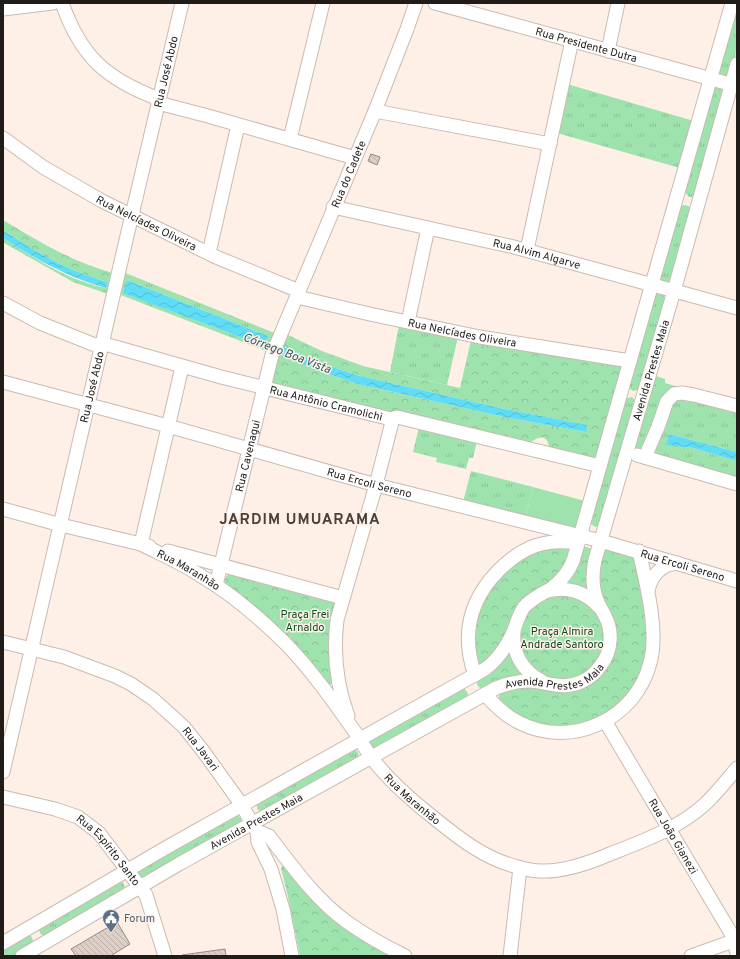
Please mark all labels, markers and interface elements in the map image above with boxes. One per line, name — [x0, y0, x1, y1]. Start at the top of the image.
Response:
street label: Rua Presidente Dutra — [534, 25, 639, 66]
street label: Rua José Abdo — [151, 35, 182, 109]
street label: Rua do Cadete — [329, 139, 370, 210]
street label: Rua Nelcíades Oliveira — [93, 193, 199, 254]
street label: Rua Alvim Algarve — [491, 237, 582, 273]
street label: Rua Nelcíades Oliveira — [406, 316, 518, 351]
street label: Avenida Prestes Maia — [630, 318, 673, 423]
water label: Córrego Boa Vista — [240, 330, 334, 378]
street label: Rua José Abdo — [78, 350, 108, 425]
street label: Rua Antônio Cramolichi — [268, 383, 384, 425]
street label: Rua Cavenagui — [233, 419, 264, 493]
street label: Rua Ercoli Sereno — [325, 465, 413, 502]
district label: JARDIM UMUARAMA — [219, 511, 381, 530]
street label: Rua Maranhão — [154, 547, 222, 594]
street label: Rua Ercoli Sereno — [639, 547, 726, 585]
park label: Praça Frei Arnaldo — [281, 608, 329, 635]
park label: Praça Almira Andrade Santoro — [520, 625, 604, 652]
street label: Avenida Prestes Maia — [503, 661, 608, 694]
street label: Rua Javari — [179, 724, 221, 774]
street label: Rua Maranhão — [380, 771, 443, 828]
street label: Avenida Prestes Maia — [207, 791, 306, 854]
street label: Rua João Gianezi — [645, 796, 700, 877]
street label: Rua Espírito Santo — [73, 812, 143, 889]
public building icon: Forum — [101, 908, 121, 933]
place label: Forum — [124, 912, 155, 926]

